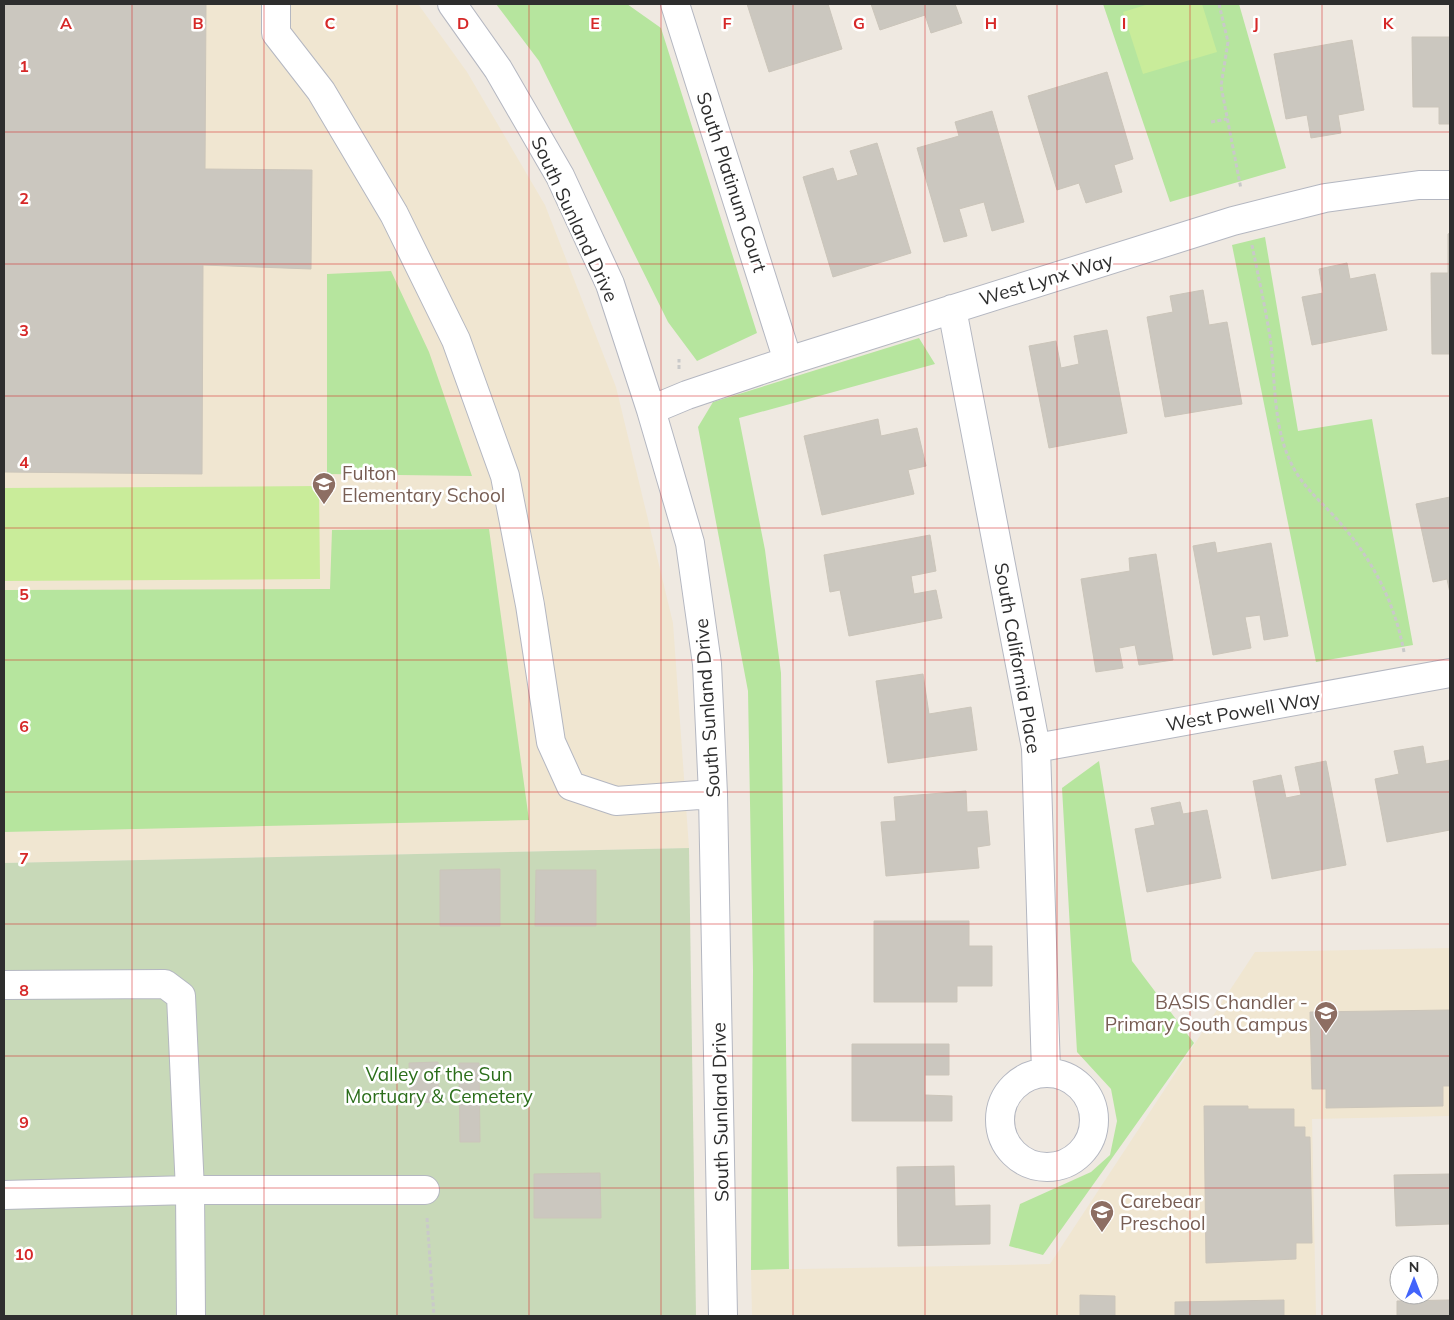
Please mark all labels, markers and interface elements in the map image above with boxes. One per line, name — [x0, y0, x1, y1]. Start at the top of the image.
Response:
text: A — [60, 13, 72, 33]
text: B — [192, 13, 204, 33]
text: C — [325, 13, 336, 33]
text: D — [457, 13, 469, 33]
text: E — [590, 13, 600, 33]
text: F — [722, 13, 732, 33]
text: G — [853, 13, 865, 33]
text: H — [985, 13, 997, 33]
text: I — [1122, 13, 1126, 33]
text: J — [1253, 13, 1259, 33]
text: K — [1383, 13, 1395, 33]
text: 1 — [19, 56, 29, 76]
street label: South Platinum Court — [692, 89, 773, 275]
street label: South Sunland Drive — [526, 133, 624, 305]
text: 2 — [19, 188, 29, 208]
street label: West Lynx Way — [976, 247, 1116, 311]
text: 3 — [19, 320, 29, 340]
text: 4 — [19, 452, 29, 472]
place label: Fulton Elementary School — [342, 461, 505, 507]
school or university icon: Fulton Elementary School — [311, 471, 337, 505]
street label: South California Place — [989, 561, 1047, 755]
text: 5 — [19, 584, 29, 604]
street label: South Sunland Drive — [689, 618, 725, 798]
street label: West Powell Way — [1164, 686, 1322, 736]
text: 6 — [19, 716, 29, 736]
text: 7 — [19, 848, 29, 868]
text: 8 — [19, 980, 29, 1000]
place label: BASIS Chandler - Primary South Campus — [1105, 990, 1308, 1036]
school or university icon: BASIS Chandler - Primary South Campus — [1313, 1000, 1339, 1034]
street label: South Sunland Drive — [706, 1022, 734, 1202]
park label: Valley of the Sun Mortuary & Cemetery — [345, 1062, 533, 1108]
text: 9 — [19, 1112, 29, 1132]
place label: Carebear Preschool — [1120, 1189, 1205, 1235]
school or university icon: Carebear Preschool — [1089, 1199, 1115, 1233]
text: 10 — [14, 1244, 34, 1264]
north arrow — [1389, 1255, 1439, 1305]
text: N — [1409, 1258, 1419, 1276]

